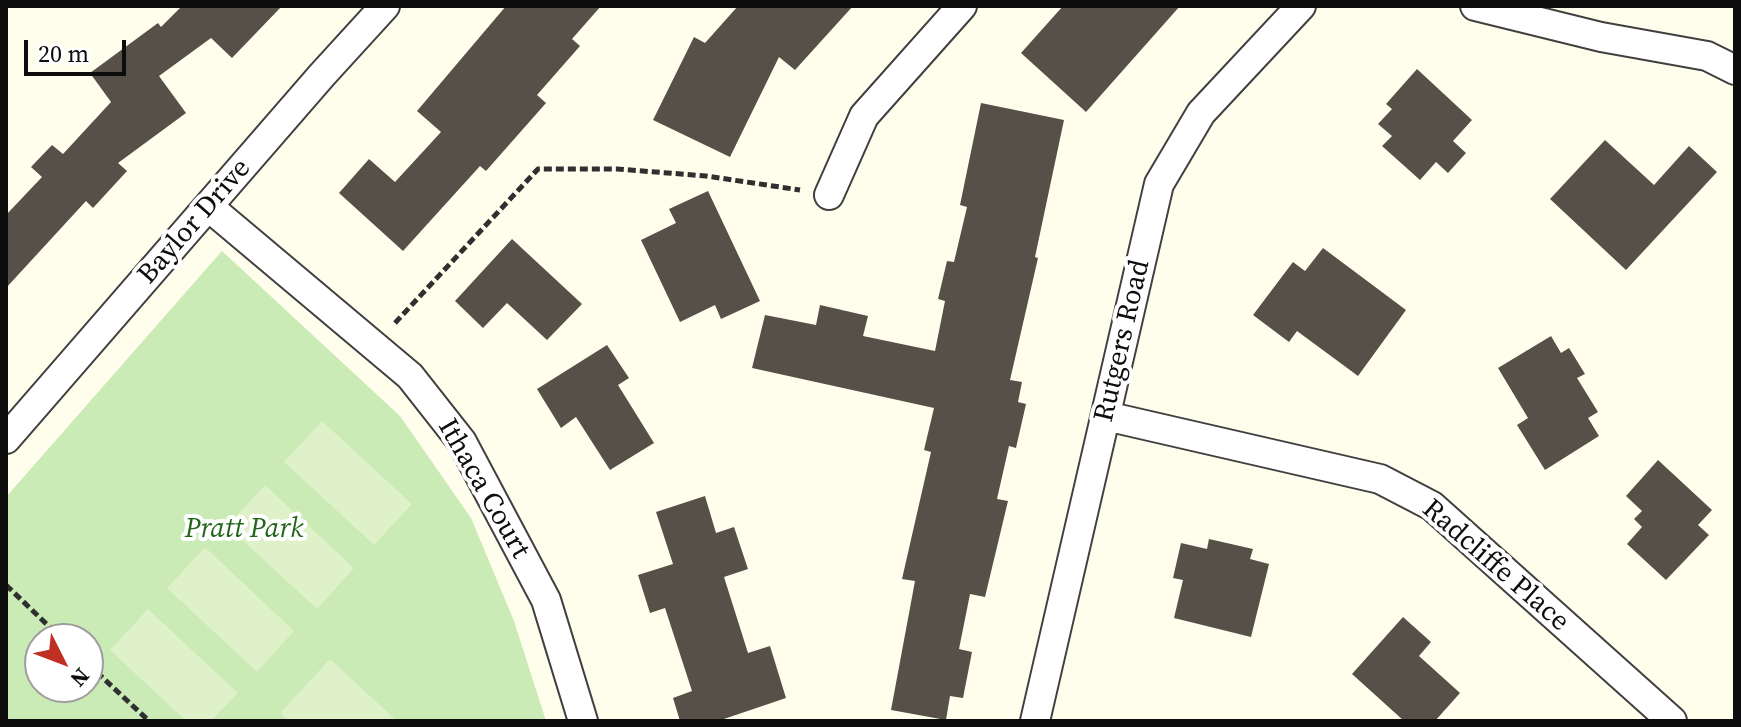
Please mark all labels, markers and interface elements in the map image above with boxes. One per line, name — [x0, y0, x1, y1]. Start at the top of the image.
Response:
scale bar — [28, 24, 130, 74]
text: 20 m — [38, 37, 89, 70]
street label: Baylor Drive — [131, 153, 259, 291]
street label: Rutgers Road — [1088, 257, 1158, 425]
street label: Ithaca Court — [430, 413, 536, 565]
street label: Radcliffe Place — [1415, 493, 1575, 639]
park label: Pratt Park — [185, 513, 303, 547]
north arrow — [24, 623, 104, 703]
text: N — [64, 662, 97, 694]

